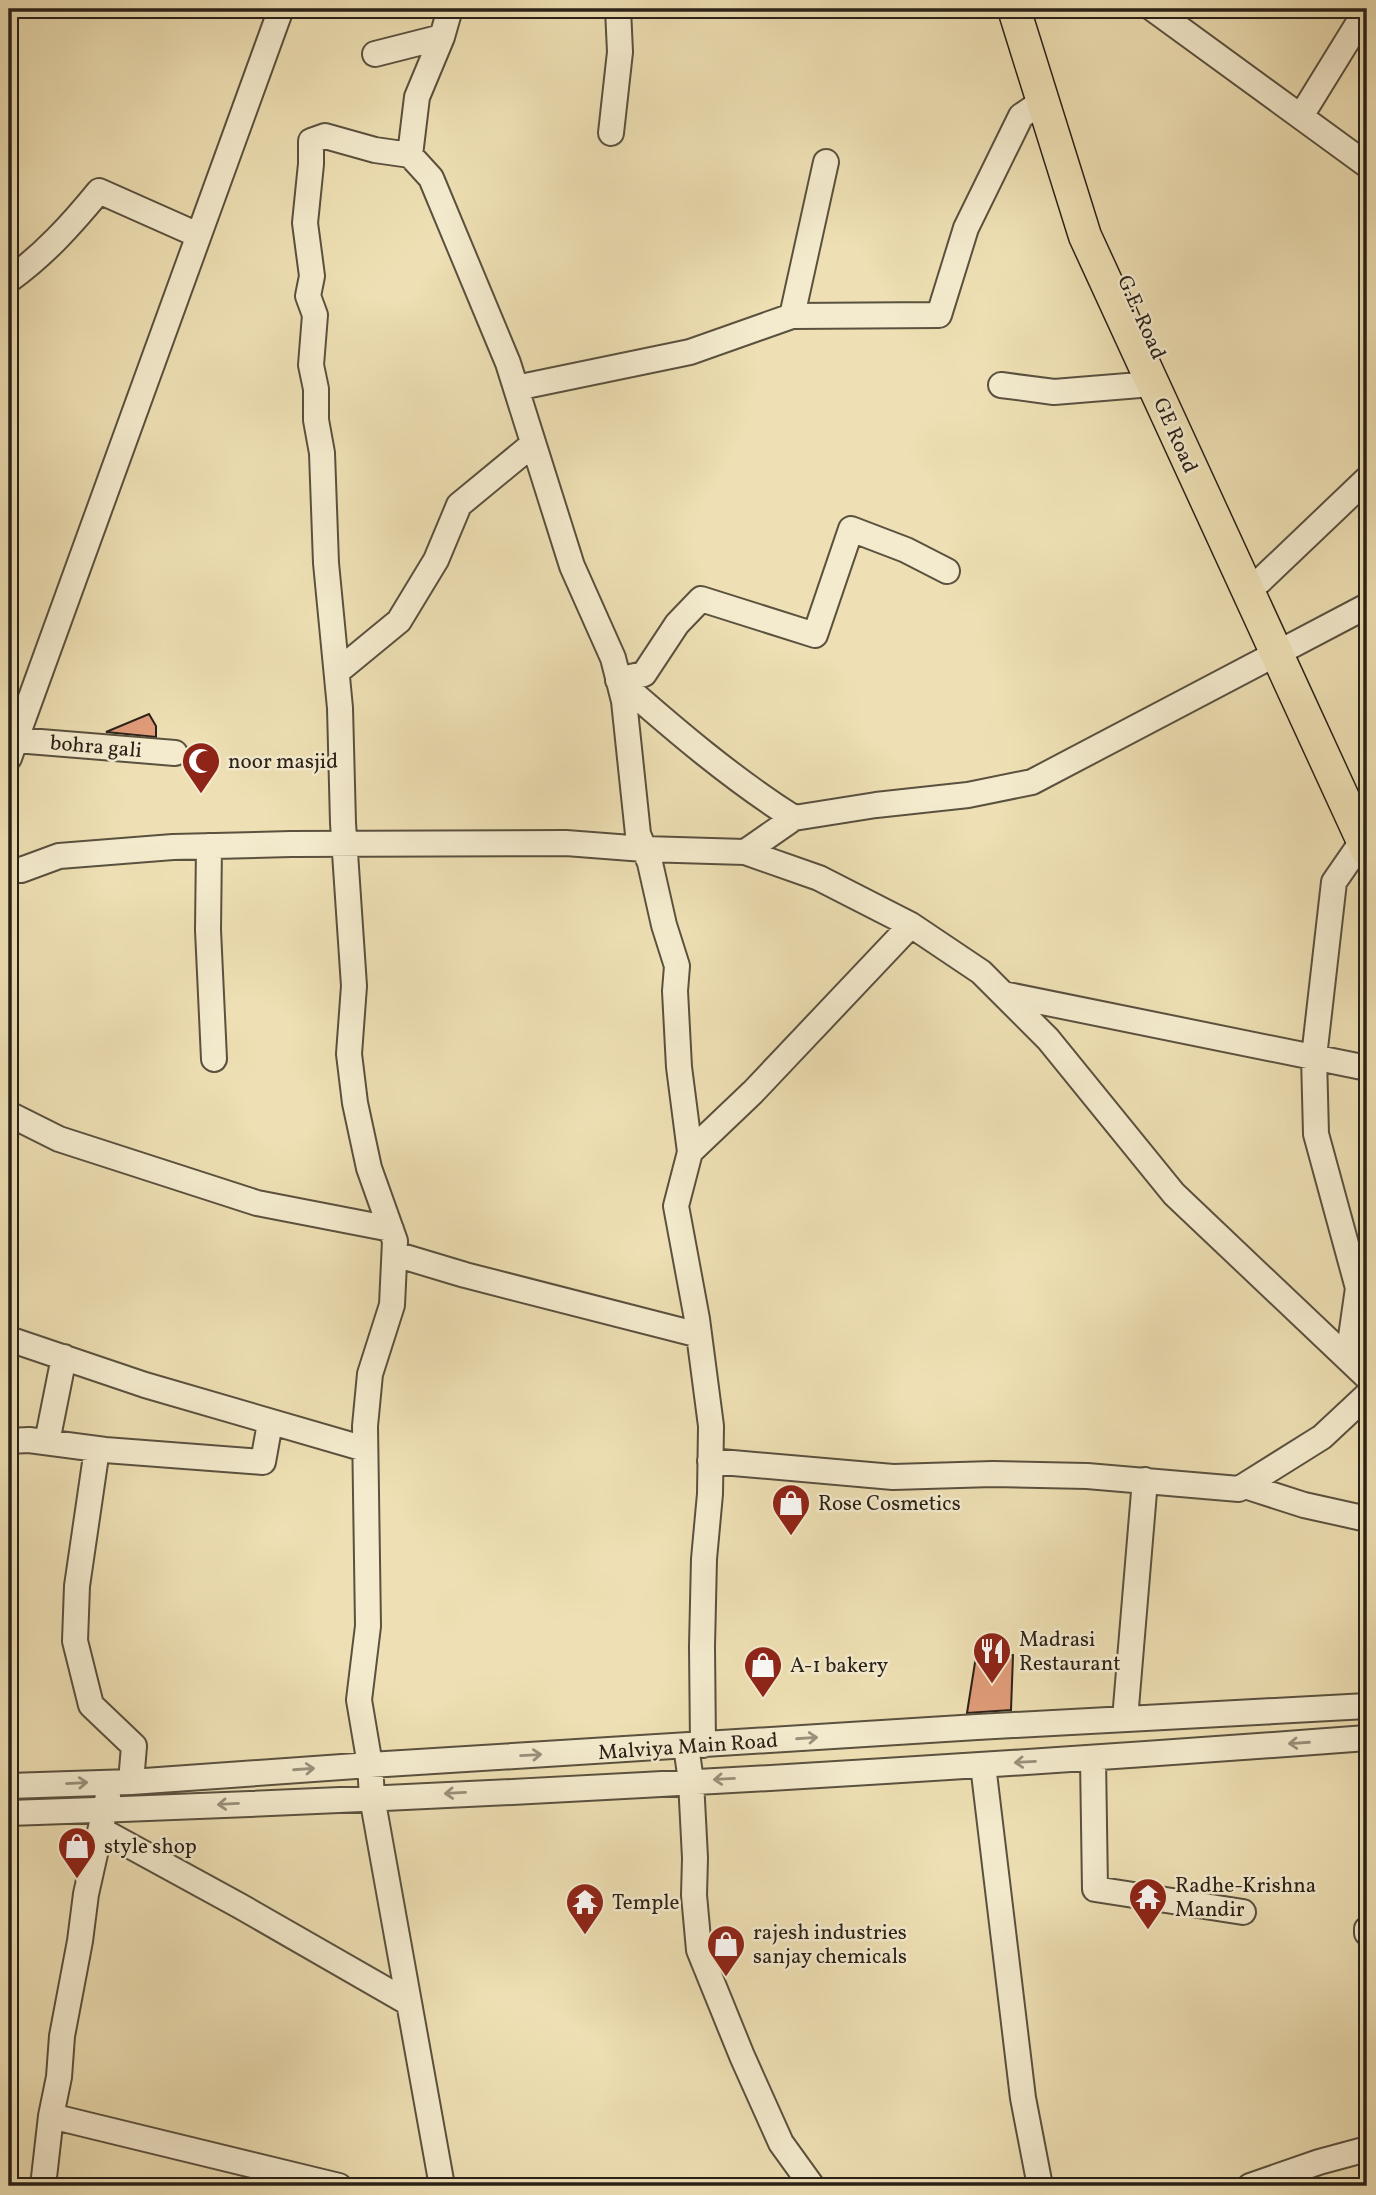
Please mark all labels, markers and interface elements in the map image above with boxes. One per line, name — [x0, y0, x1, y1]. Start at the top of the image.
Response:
street label: G.E. Road — [1109, 271, 1172, 364]
street label: GE Road — [1145, 393, 1204, 478]
street label: bohra gali — [49, 729, 143, 766]
mosque icon: noor masjid — [180, 740, 222, 795]
place label: noor masjid — [228, 748, 338, 777]
shop icon: Rose Cosmetics — [770, 1482, 812, 1537]
place label: Rose Cosmetics — [818, 1490, 961, 1519]
place label: Madrasi Restaurant — [1019, 1626, 1121, 1679]
restaurant icon: Madrasi Restaurant — [971, 1630, 1013, 1685]
shop icon: A-1 bakery — [742, 1644, 784, 1699]
place label: A-1 bakery — [790, 1652, 889, 1681]
street label: Malviya Main Road — [597, 1727, 779, 1768]
one-way arrow — [795, 1731, 818, 1744]
one-way arrow — [1288, 1737, 1311, 1750]
one-way arrow — [519, 1749, 542, 1762]
one-way arrow — [1013, 1756, 1036, 1769]
one-way arrow — [292, 1762, 315, 1775]
one-way arrow — [713, 1773, 736, 1786]
one-way arrow — [65, 1777, 88, 1790]
one-way arrow — [444, 1787, 467, 1800]
one-way arrow — [216, 1798, 239, 1811]
shop icon: style shop — [56, 1825, 98, 1880]
place label: style shop — [104, 1833, 197, 1862]
place label: Radhe-Krishna Mandir — [1175, 1872, 1316, 1925]
temple icon: Radhe-Krishna Mandir — [1127, 1876, 1169, 1931]
temple icon: Temple — [564, 1881, 606, 1936]
place label: Temple — [612, 1889, 679, 1918]
place label: rajesh industries sanjay chemicals — [753, 1919, 907, 1972]
shop icon: rajesh industries sanjay chemicals — [705, 1923, 747, 1978]

